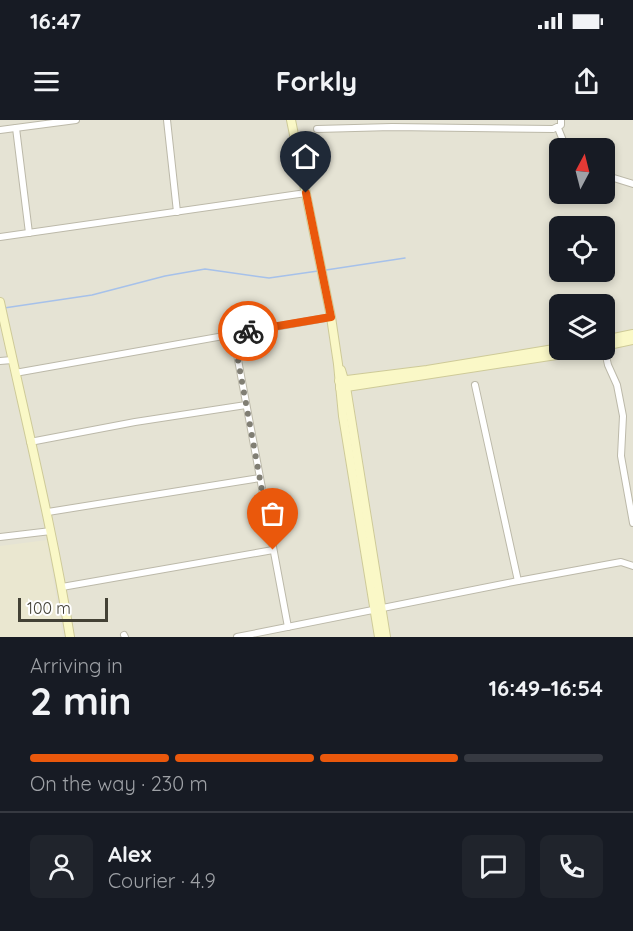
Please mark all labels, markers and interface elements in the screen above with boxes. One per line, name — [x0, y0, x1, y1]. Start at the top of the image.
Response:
text: 16:47 — [30, 7, 81, 35]
text: Forkly — [276, 64, 357, 98]
icon: menu — [30, 65, 63, 98]
icon: share — [570, 65, 603, 98]
pin — [280, 131, 331, 193]
north arrow — [549, 138, 615, 204]
map controls — [549, 138, 615, 360]
icon: home — [289, 140, 322, 173]
button: locate — [549, 216, 615, 282]
button: layers — [549, 294, 615, 360]
courier — [218, 301, 278, 361]
icon: bike — [232, 315, 265, 348]
pin — [247, 488, 298, 550]
icon: bag — [256, 497, 289, 530]
scale bar — [18, 595, 108, 622]
text: 100 m — [27, 598, 71, 618]
text: Arriving in — [30, 653, 123, 678]
text: 16:49–16:54 — [488, 674, 603, 702]
text: 2 min — [30, 676, 132, 725]
text: On the way · 230 m — [30, 771, 208, 796]
button: person — [30, 835, 93, 898]
button: chat — [462, 835, 525, 898]
button: phone — [540, 835, 603, 898]
text: Alex — [108, 840, 151, 868]
text: Courier · 4.9 — [108, 868, 216, 893]

